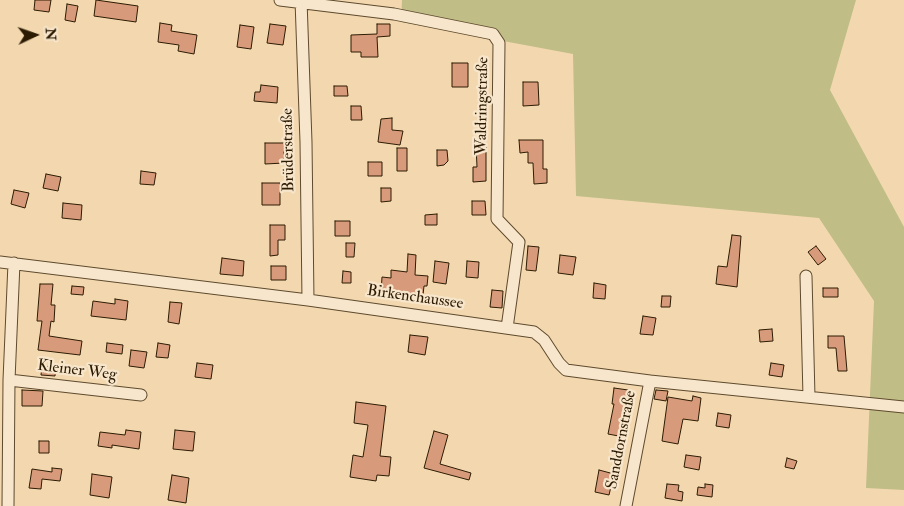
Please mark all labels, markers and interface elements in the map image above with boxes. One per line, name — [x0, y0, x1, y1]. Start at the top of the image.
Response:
north arrow — [10, 10, 60, 60]
text: N — [42, 27, 59, 41]
street label: Waldringstraße — [473, 57, 493, 155]
street label: Brüderstraße — [279, 108, 299, 192]
street label: Birkenchaussee — [366, 282, 464, 314]
street label: Kleiner Weg — [36, 357, 118, 385]
street label: Sanddornstraße — [603, 389, 641, 491]

